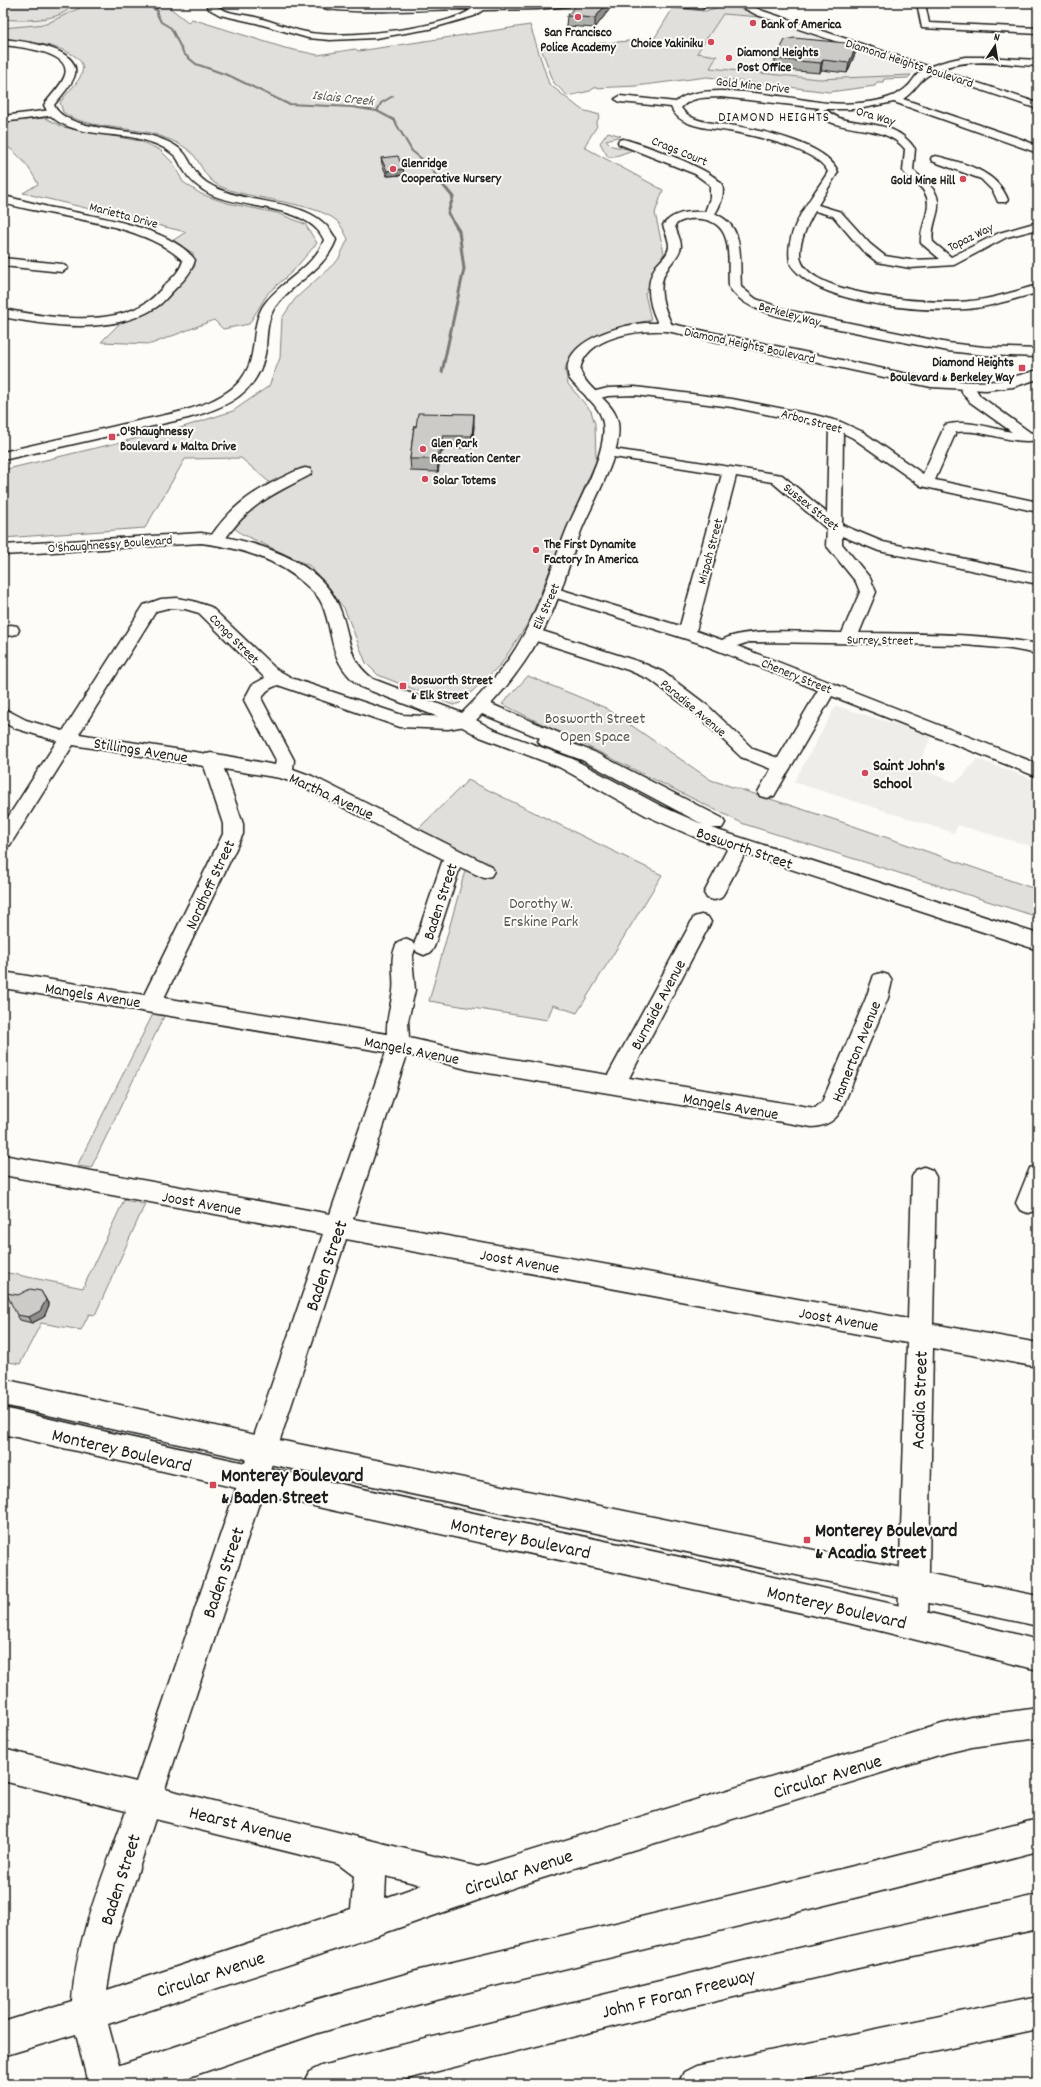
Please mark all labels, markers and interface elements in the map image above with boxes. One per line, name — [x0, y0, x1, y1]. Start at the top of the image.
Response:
marker: San Francisco Police Academy — [573, 12, 583, 22]
place label: Bank of America — [761, 16, 842, 35]
marker: Bank of America — [748, 18, 758, 28]
place label: San Francisco Police Academy — [540, 24, 616, 58]
north arrow — [975, 26, 1015, 66]
text: N — [992, 30, 1002, 47]
place label: Choice Yakiniku — [631, 35, 703, 54]
street label: Diamond Heights Boulevard — [843, 35, 976, 94]
marker: Choice Yakiniku — [706, 37, 716, 47]
place label: Diamond Heights Post Office — [737, 44, 819, 78]
marker: Diamond Heights Post Office — [724, 53, 734, 63]
street label: Gold Mine Drive — [715, 73, 791, 100]
water label: Islais Creek — [311, 86, 376, 112]
street label: Ora Way — [853, 103, 898, 132]
district label: DIAMOND HEIGHTS — [718, 108, 830, 128]
street label: Crags Court — [648, 132, 710, 172]
place label: Glenridge Cooperative Nursery — [401, 155, 502, 189]
marker: Glenridge Cooperative Nursery — [388, 164, 398, 174]
place label: Gold Mine Hill — [891, 172, 956, 191]
marker: Gold Mine Hill — [958, 174, 968, 184]
street label: Marietta Drive — [87, 198, 160, 235]
street label: Topaz Way — [945, 219, 998, 257]
street label: Berkeley Way — [756, 298, 823, 333]
street label: Diamond Heights Boulevard — [682, 323, 817, 370]
place label: Diamond Heights Boulevard & Berkeley Way — [890, 354, 1015, 388]
marker: Diamond Heights Boulevard & Berkeley Way — [1017, 363, 1027, 373]
street label: Arbor Street — [779, 405, 844, 440]
place label: O'Shaughnessy Boulevard & Malta Drive — [120, 423, 236, 457]
marker: O'Shaughnessy Boulevard & Malta Drive — [107, 432, 117, 442]
place label: Glen Park Recreation Center — [431, 435, 522, 469]
marker: Glen Park Recreation Center — [418, 444, 428, 454]
place label: Solar Totems — [433, 472, 497, 491]
marker: Solar Totems — [420, 474, 430, 484]
street label: Sussex Street — [778, 479, 843, 537]
street label: Mizpah Street — [693, 516, 729, 587]
street label: O'Shaughnessy Boulevard — [47, 532, 173, 559]
place label: The First Dynamite Factory In America — [544, 536, 639, 570]
marker: The First Dynamite Factory In America — [531, 545, 541, 555]
street label: Elk Street — [529, 581, 566, 633]
street label: Congo Street — [204, 610, 263, 669]
street label: Surrey Street — [847, 631, 914, 652]
street label: Chenery Street — [758, 655, 834, 700]
place label: Bosworth Street & Elk Street — [411, 672, 493, 706]
street label: Paradise Avenue — [655, 676, 730, 742]
marker: Bosworth Street & Elk Street — [398, 681, 408, 691]
park label: Bosworth Street Open Space — [545, 708, 645, 749]
street label: Stillings Avenue — [92, 733, 189, 770]
place label: Saint John's School — [873, 755, 945, 796]
street label: Martha Avenue — [285, 768, 377, 827]
marker: Saint John's School — [860, 768, 870, 778]
street label: Bosworth Street — [693, 822, 796, 877]
street label: Nordhoff Street — [180, 836, 242, 934]
street label: Baden Street — [418, 860, 465, 943]
park label: Dorothy W. Erskine Park — [504, 893, 578, 934]
street label: Burnside Avenue — [626, 956, 693, 1054]
street label: Mangels Avenue — [43, 978, 142, 1015]
street label: Hamerton Avenue — [827, 998, 888, 1106]
street label: Mangels Avenue — [362, 1031, 461, 1072]
street label: Mangels Avenue — [681, 1088, 780, 1127]
street label: Joost Avenue — [160, 1186, 243, 1223]
street label: Baden Street — [300, 1217, 356, 1315]
street label: Joost Avenue — [478, 1244, 561, 1281]
street label: Joost Avenue — [797, 1302, 880, 1339]
street label: Acadia Street — [906, 1350, 937, 1450]
street label: Monterey Boulevard — [49, 1423, 194, 1482]
place label: Monterey Boulevard & Baden Street — [221, 1464, 364, 1513]
marker: Monterey Boulevard & Baden Street — [208, 1480, 218, 1490]
street label: Monterey Boulevard — [448, 1512, 593, 1568]
place label: Monterey Boulevard & Acadia Street — [815, 1519, 958, 1568]
street label: Baden Street — [197, 1524, 253, 1622]
marker: Monterey Boulevard & Acadia Street — [802, 1535, 812, 1545]
street label: Monterey Boulevard — [764, 1580, 909, 1639]
street label: Circular Avenue — [770, 1749, 886, 1808]
street label: Hearst Avenue — [186, 1801, 295, 1852]
street label: Baden Street — [95, 1831, 150, 1929]
street label: Circular Avenue — [461, 1844, 577, 1905]
street label: Circular Avenue — [153, 1946, 269, 2007]
street label: John F Foran Freeway — [599, 1963, 759, 2028]

